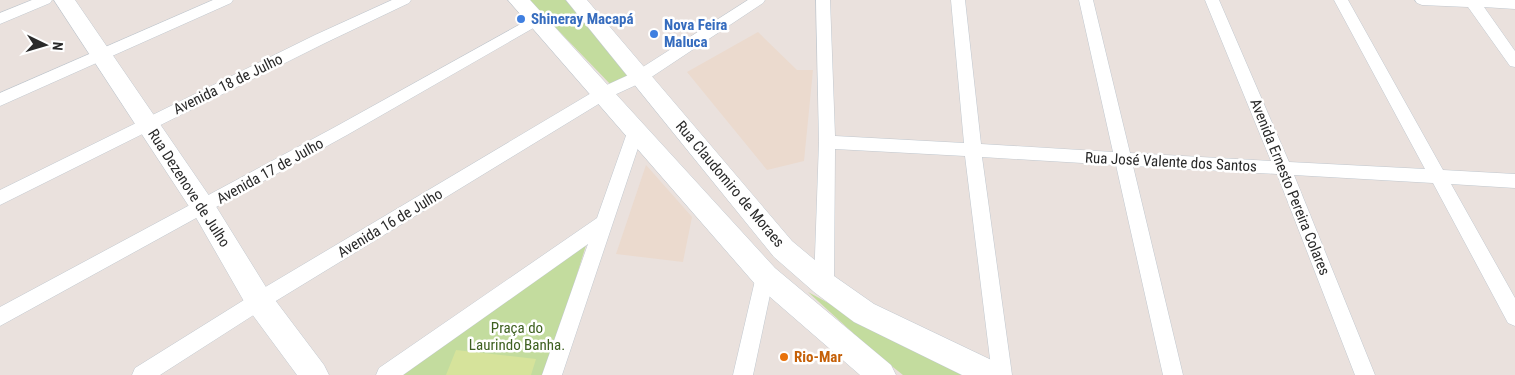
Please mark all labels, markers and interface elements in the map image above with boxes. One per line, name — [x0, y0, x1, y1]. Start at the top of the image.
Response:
place label: Shineray Macapá — [531, 10, 634, 28]
marker: Shineray Macapá — [515, 13, 527, 25]
place label: Nova Feira Maluca — [664, 16, 727, 51]
north arrow — [20, 20, 70, 70]
marker: Nova Feira Maluca — [648, 28, 660, 40]
text: N — [50, 41, 66, 51]
street label: Avenida 18 de Julho — [170, 50, 286, 118]
street label: Avenida Ernesto Pereira Colares — [1246, 96, 1334, 278]
street label: Rua Claudomiro de Moraes — [672, 117, 788, 251]
street label: Rua Dezenove de Julho — [144, 126, 234, 250]
street label: Avenida 17 de Julho — [213, 134, 327, 208]
street label: Rua José Valente dos Santos — [1085, 149, 1257, 175]
street label: Avenida 16 de Julho — [334, 185, 446, 261]
park label: Praça do Laurindo Banha. — [469, 319, 565, 354]
place label: Rio-Mar — [794, 348, 842, 366]
marker: Rio-Mar — [778, 351, 790, 363]

